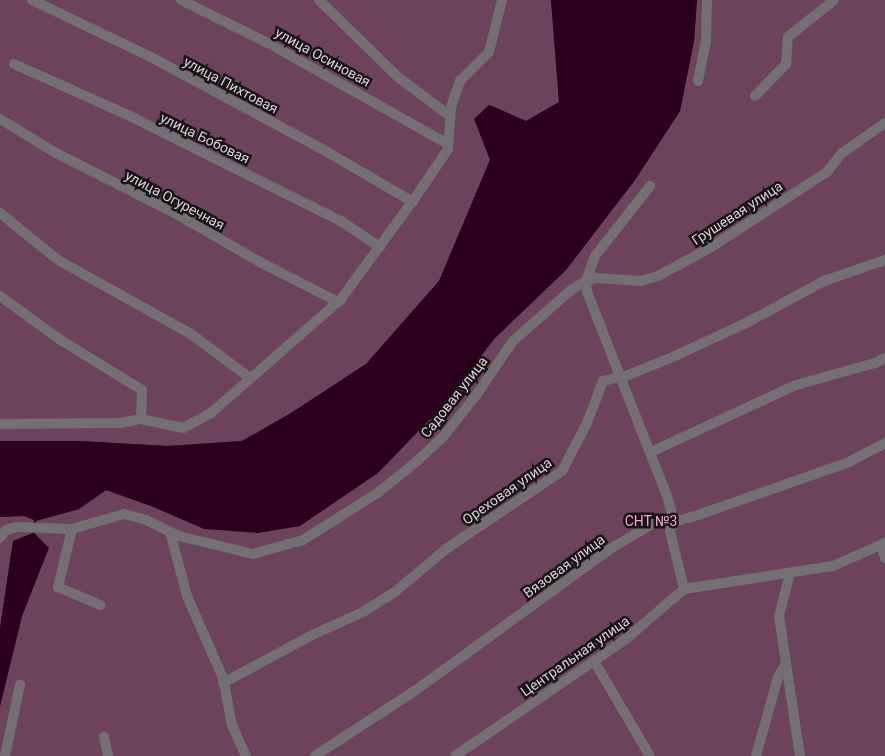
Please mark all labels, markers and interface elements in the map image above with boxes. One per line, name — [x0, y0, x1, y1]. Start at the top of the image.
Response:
street label: улица Осиновая — [272, 24, 374, 90]
street label: улица Пихтовая — [181, 53, 281, 117]
street label: улица Бобовая — [157, 109, 253, 167]
street label: улица Огуречная — [122, 167, 228, 233]
street label: Грушевая улица — [688, 177, 786, 249]
street label: Садовая улица — [417, 353, 491, 441]
street label: Ореховая улица — [459, 454, 555, 528]
park label: СНТ №3 — [625, 513, 677, 529]
street label: Вязовая улица — [520, 531, 608, 601]
street label: Центральная улица — [517, 612, 633, 700]

